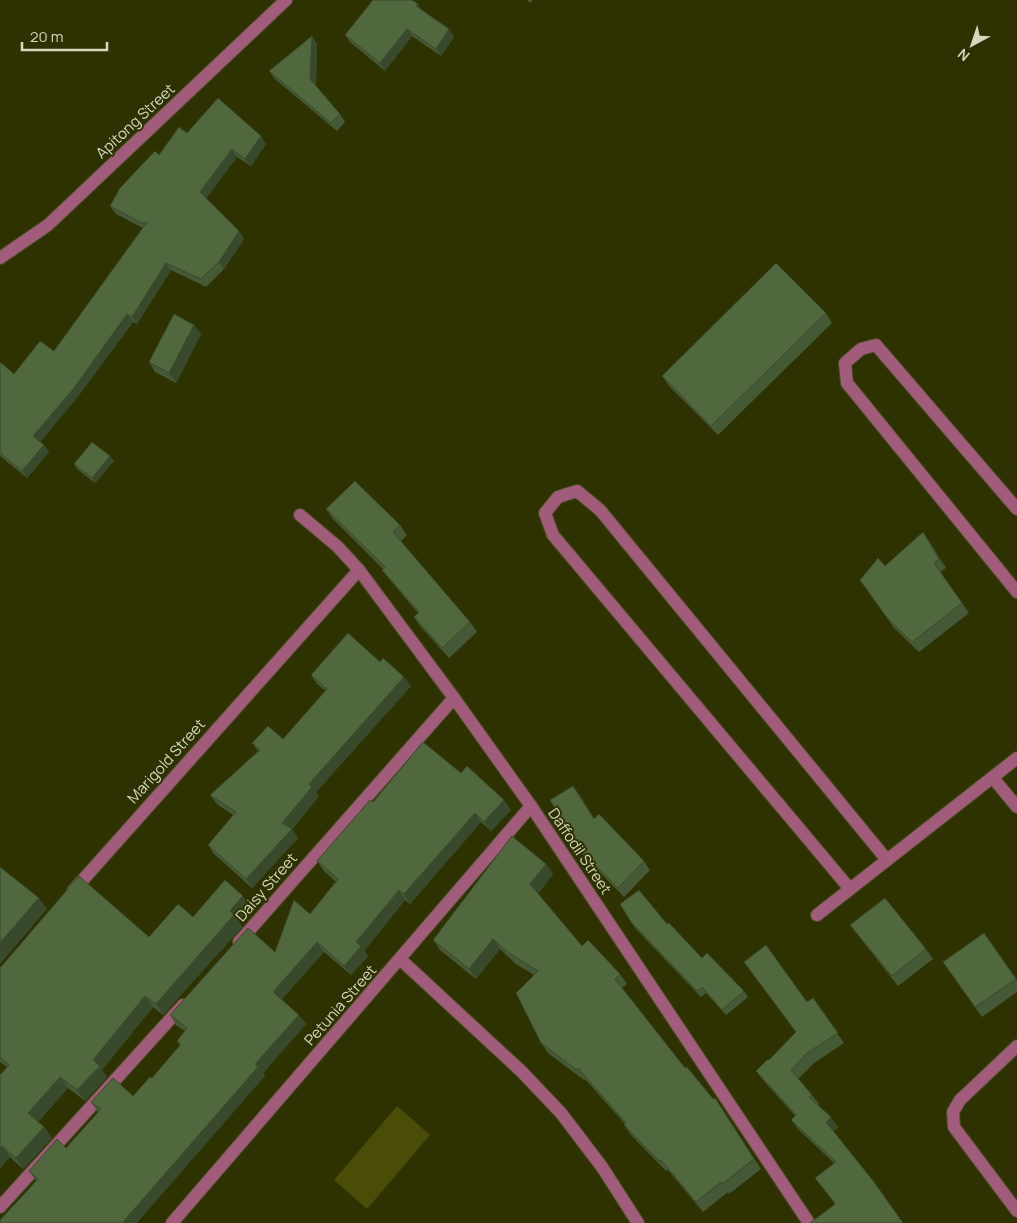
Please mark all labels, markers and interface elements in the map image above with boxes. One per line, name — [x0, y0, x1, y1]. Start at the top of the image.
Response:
scale bar — [22, 20, 108, 52]
north arrow — [947, 20, 997, 70]
text: 20 m — [30, 26, 63, 47]
text: N — [953, 45, 973, 66]
street label: Apitong Street — [91, 79, 179, 163]
street label: Marigold Street — [122, 714, 210, 808]
street label: Daffodil Street — [543, 804, 617, 898]
street label: Daisy Street — [230, 848, 302, 926]
street label: Petunia Street — [299, 960, 381, 1050]

